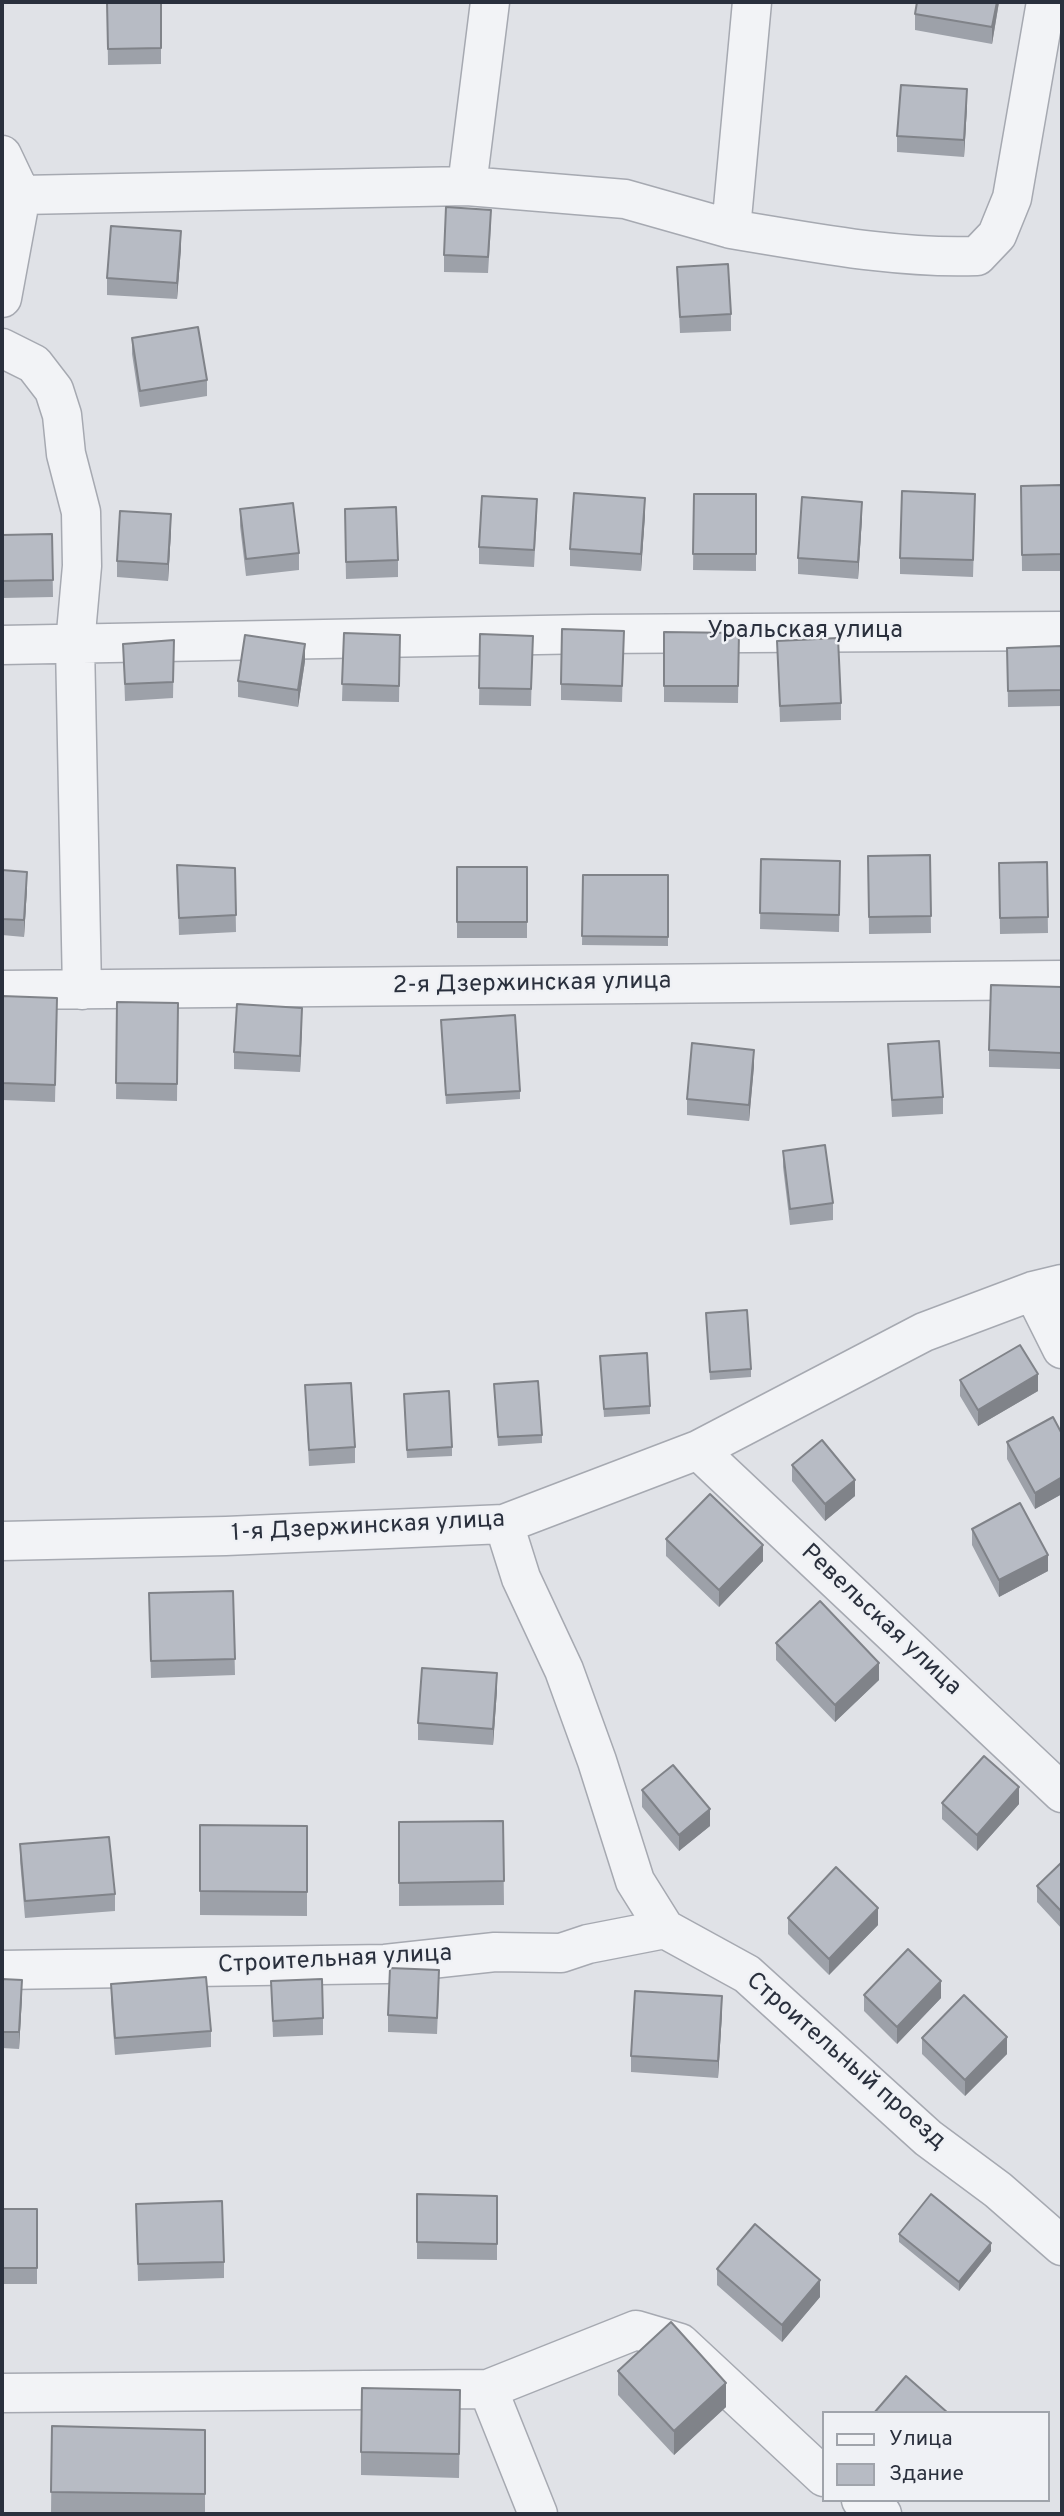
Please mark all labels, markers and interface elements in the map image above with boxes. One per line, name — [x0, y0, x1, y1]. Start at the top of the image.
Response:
street label: Уральская улица — [707, 618, 903, 646]
street label: 2-я Дзержинская улица — [392, 968, 672, 1002]
street label: 1-я Дзержинская улица — [230, 1506, 506, 1550]
street label: Ревельская улица — [794, 1539, 966, 1703]
street label: Строительная улица — [217, 1940, 453, 1982]
street label: Строительный проезд — [739, 1967, 951, 2157]
legend — [822, 2411, 1050, 2502]
text: Улица — [889, 2426, 953, 2453]
text: Здание — [889, 2461, 964, 2488]

